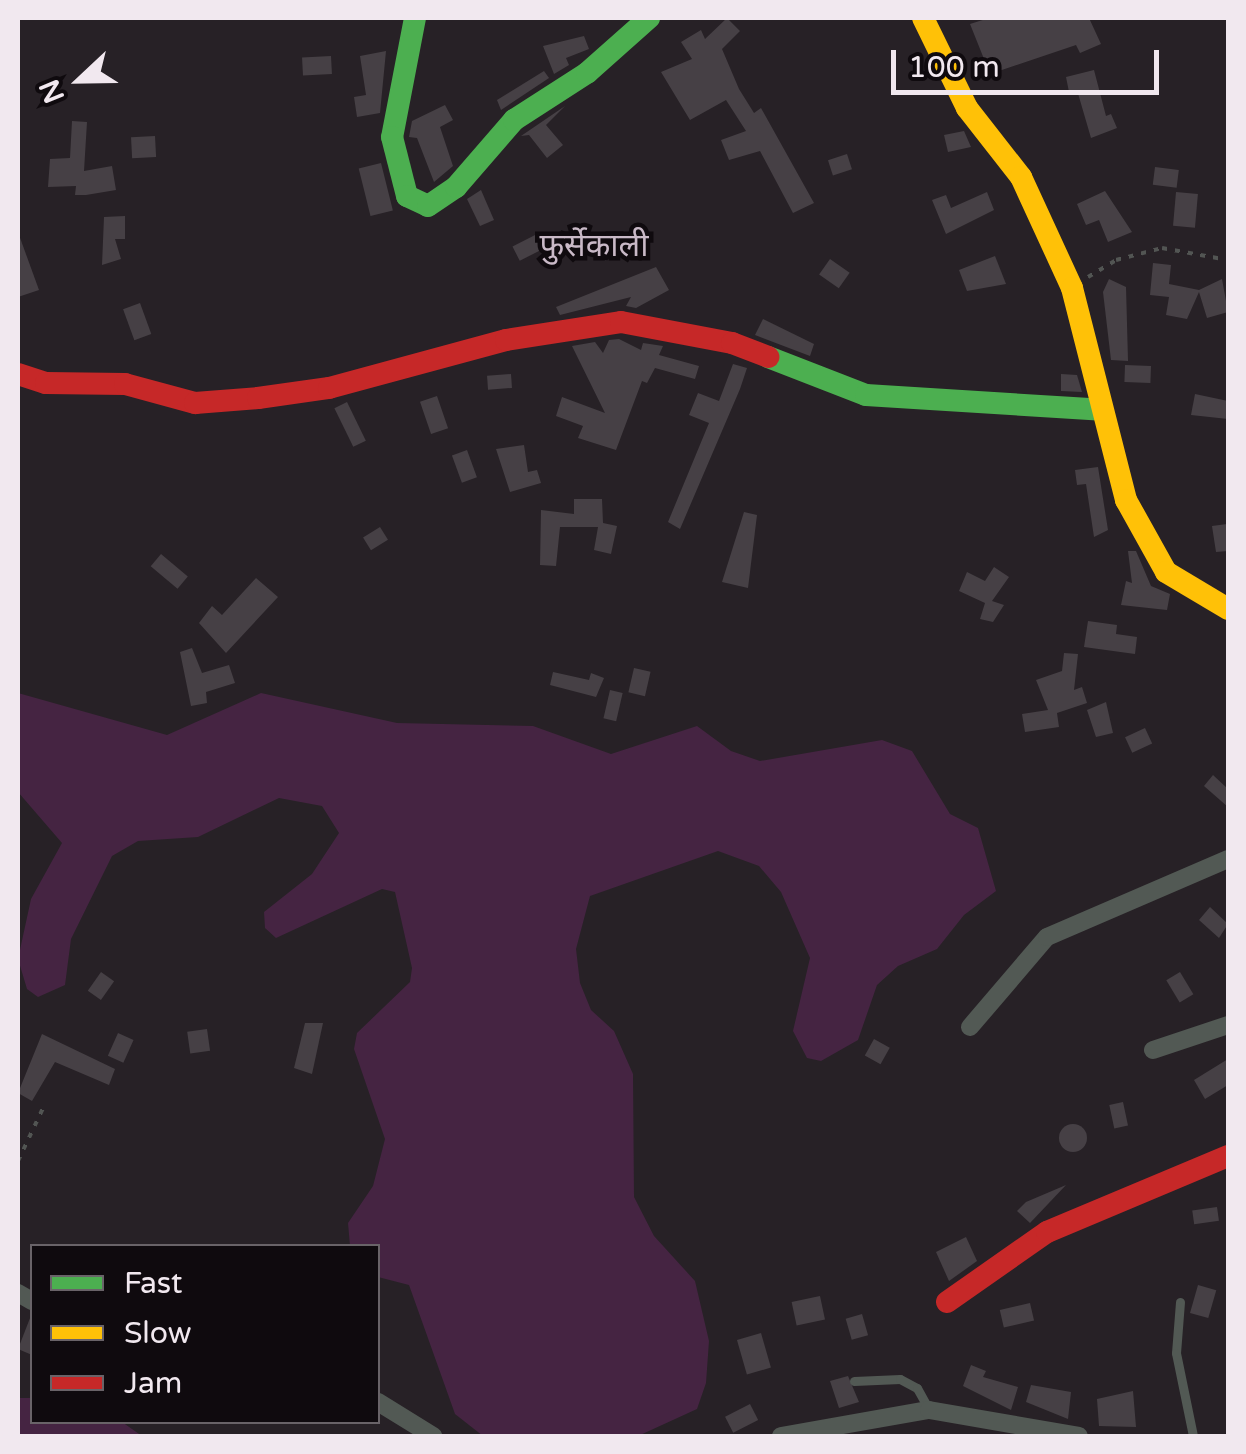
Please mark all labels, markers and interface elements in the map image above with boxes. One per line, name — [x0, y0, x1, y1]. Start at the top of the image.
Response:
north arrow — [30, 30, 130, 130]
scale bar — [896, 30, 1164, 92]
text: 100 m — [908, 49, 1000, 86]
text: N — [32, 74, 72, 108]
district label: फुर्सेकाली — [539, 227, 649, 265]
legend — [30, 1244, 380, 1424]
text: Fast — [124, 1265, 183, 1302]
text: Slow — [124, 1315, 192, 1352]
text: Jam — [124, 1365, 182, 1402]

